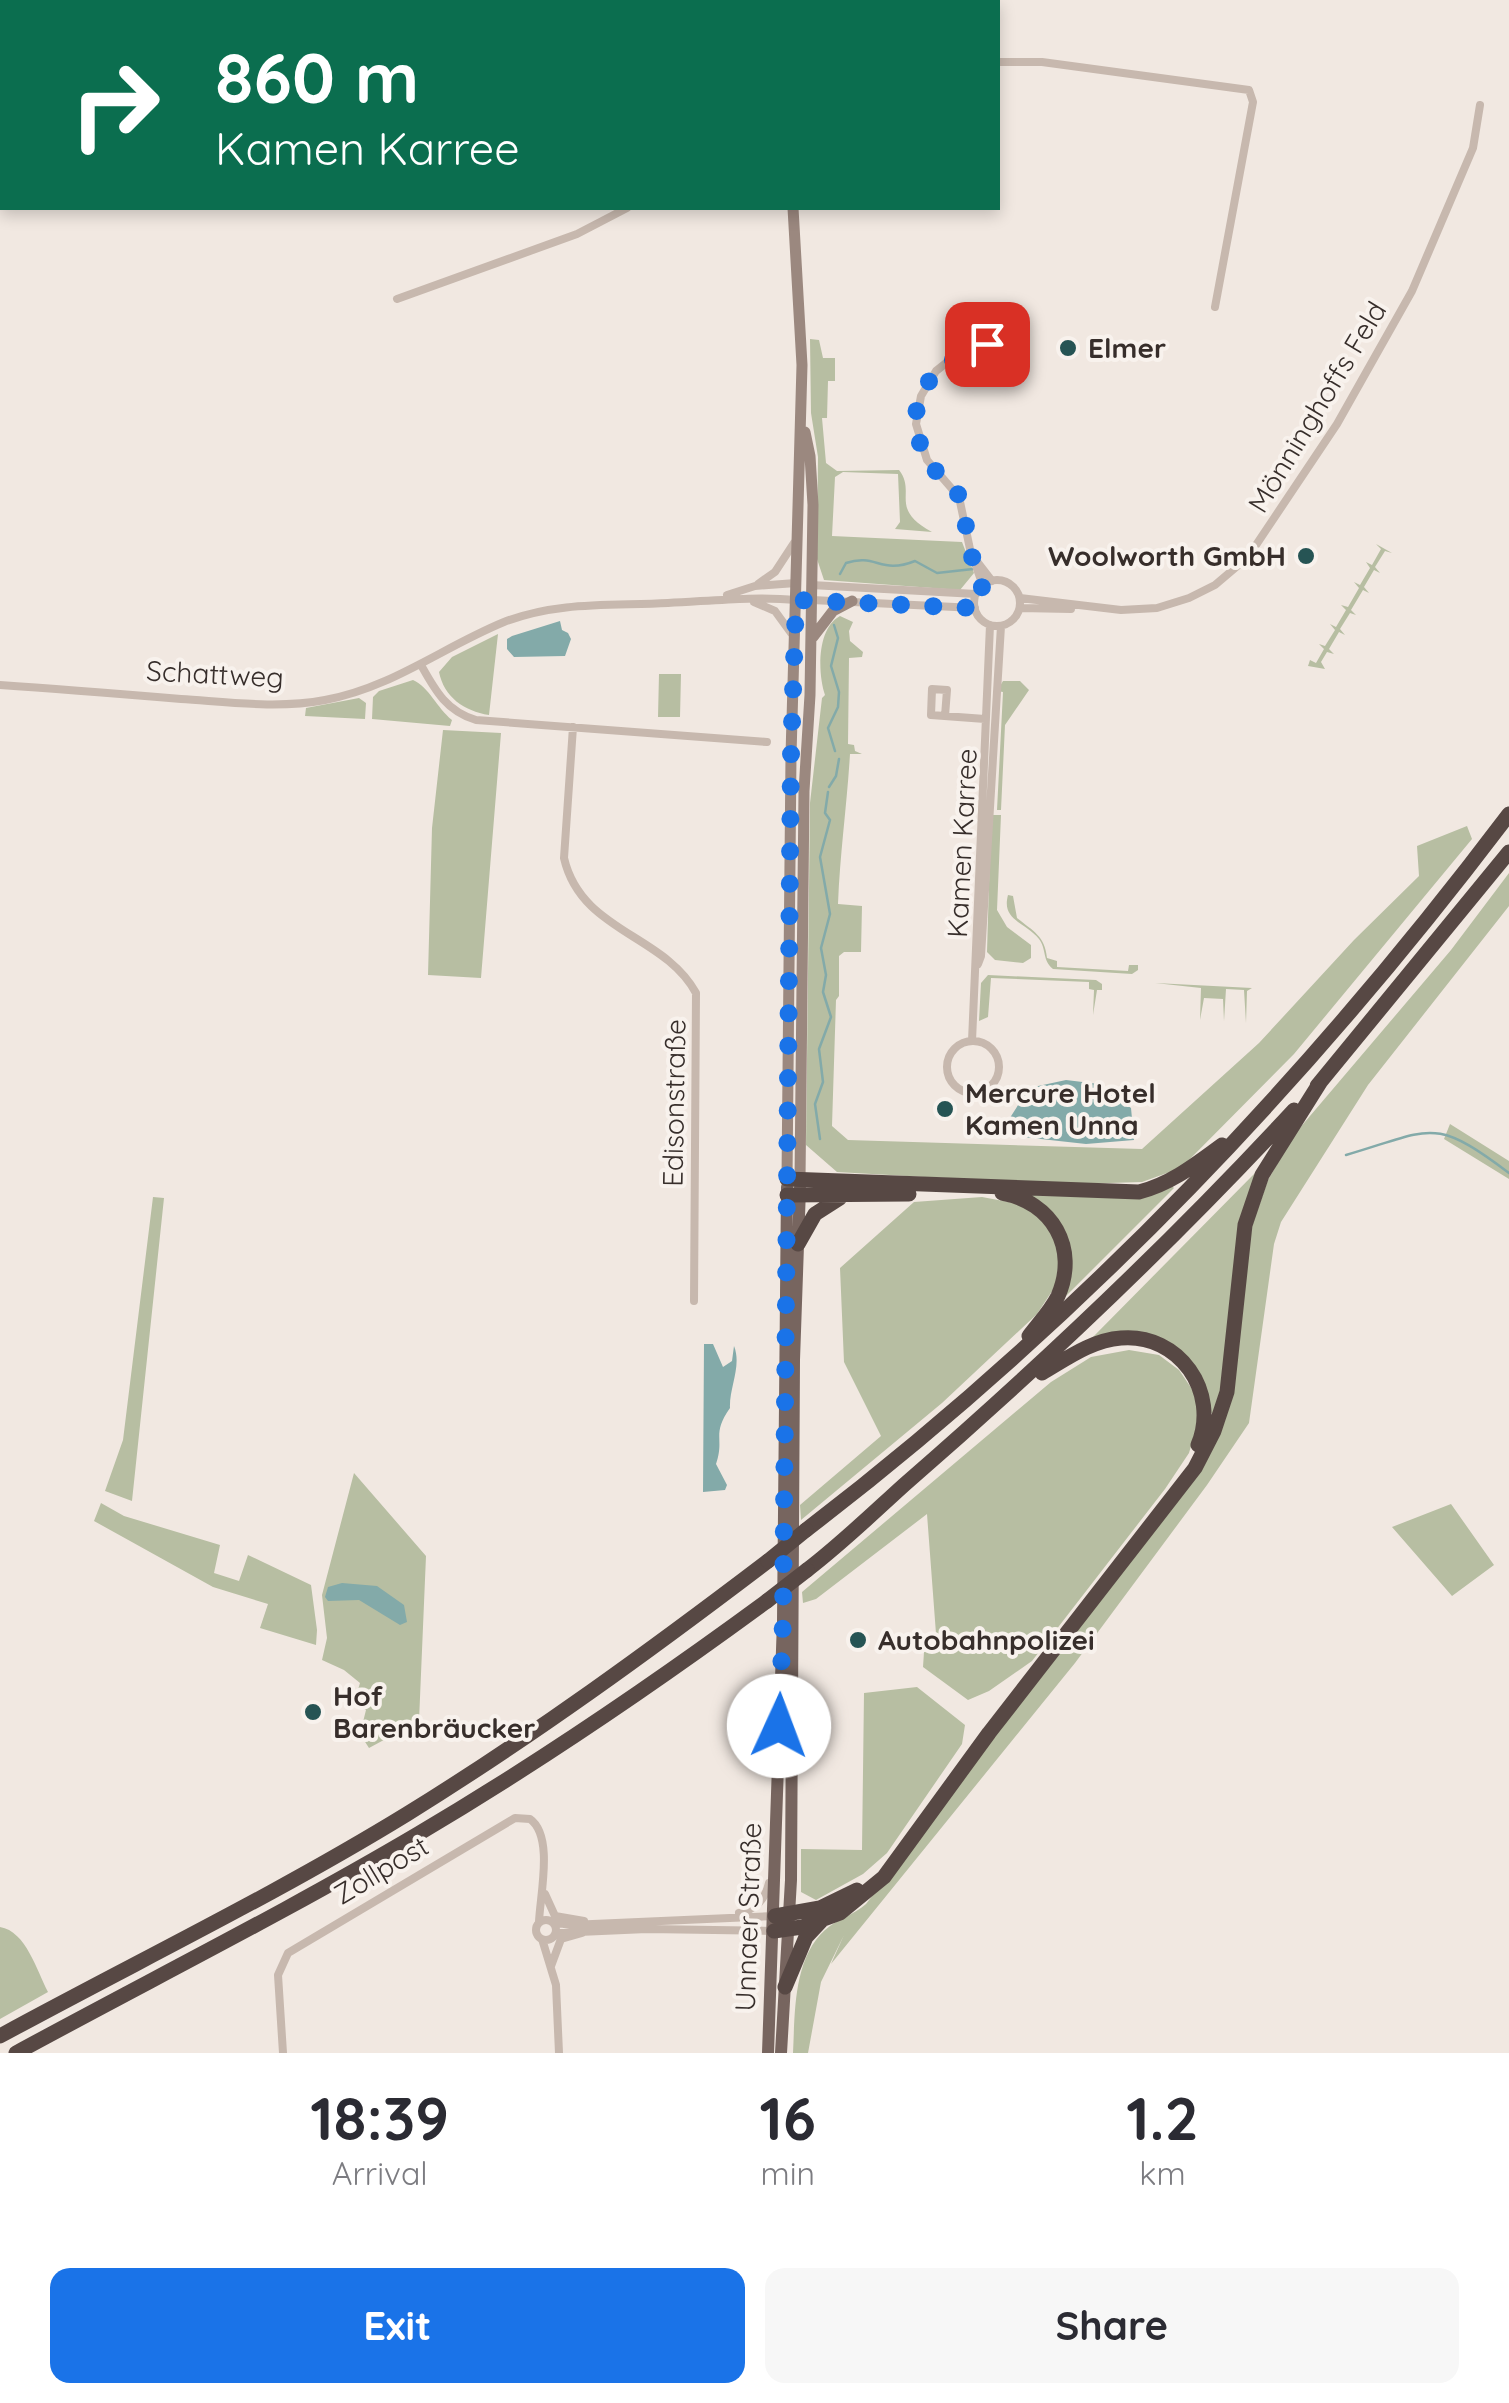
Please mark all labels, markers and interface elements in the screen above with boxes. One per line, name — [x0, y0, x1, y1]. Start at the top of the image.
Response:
text: 860 m — [215, 33, 419, 121]
icon: right — [50, 40, 180, 170]
text: Kamen Karree — [215, 120, 520, 176]
street label: Mönninghoffs Feld — [1240, 295, 1393, 519]
pin — [945, 302, 1030, 387]
icon: arrive — [960, 317, 1015, 372]
place label: Elmer — [1088, 330, 1166, 365]
marker: Elmer — [1057, 337, 1079, 359]
place label: Woolworth GmbH — [1048, 538, 1286, 573]
marker: Woolworth GmbH — [1295, 545, 1317, 567]
street label: Schattweg — [145, 652, 285, 695]
street label: Kamen Karree — [939, 747, 984, 939]
street label: Edisonstraße — [655, 1019, 692, 1187]
place label: Mercure Hotel Kamen Unna — [965, 1075, 1156, 1142]
marker: Mercure Hotel Kamen Unna — [934, 1098, 956, 1120]
place label: Autobahnpolizei — [878, 1622, 1095, 1657]
marker: Autobahnpolizei — [847, 1629, 869, 1651]
position arrow — [727, 1674, 831, 1778]
place label: Hof Barenbräucker — [333, 1678, 535, 1745]
marker: Hof Barenbräucker — [302, 1701, 324, 1723]
street label: Unnaer Straße — [727, 1822, 768, 2012]
street label: Zollpost — [327, 1828, 434, 1911]
text: 18:39 — [310, 2080, 449, 2155]
text: 16 — [759, 2080, 816, 2155]
text: 1.2 — [1126, 2080, 1199, 2155]
text: Arrival — [332, 2153, 428, 2193]
text: min — [760, 2153, 815, 2193]
text: km — [1139, 2153, 1186, 2193]
button: Exit — [50, 2268, 745, 2383]
button: Share — [765, 2268, 1459, 2383]

